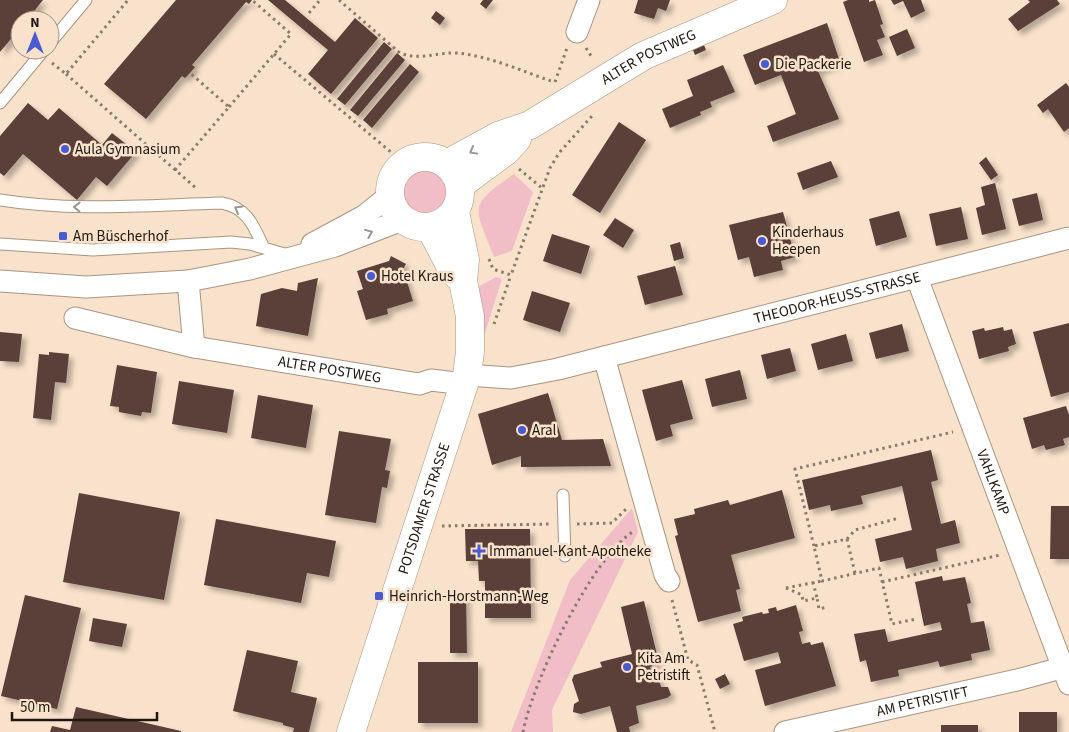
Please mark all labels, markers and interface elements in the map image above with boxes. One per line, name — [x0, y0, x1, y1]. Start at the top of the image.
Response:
north arrow — [10, 10, 60, 60]
text: N — [30, 13, 40, 33]
street label: ALTER POSTWEG — [597, 24, 699, 90]
place label: Die Packerie — [775, 54, 852, 75]
marker: Die Packerie — [759, 58, 771, 70]
place label: Aula Gymnasium — [75, 139, 181, 160]
marker: Aula Gymnasium — [59, 143, 71, 155]
one-way arrow — [469, 145, 478, 155]
one-way arrow — [73, 201, 81, 212]
one-way arrow — [235, 205, 244, 215]
place label: Kinderhaus Heepen — [772, 222, 844, 260]
place label: Am Büscherhof — [73, 226, 169, 247]
one-way arrow — [364, 229, 373, 239]
marker: Am Büscherhof — [57, 230, 69, 242]
marker: Kinderhaus Heepen — [756, 235, 768, 247]
place label: Hotel Kraus — [381, 266, 453, 287]
street label: THEODOR-HEUSS-STRASSE — [751, 266, 923, 329]
marker: Hotel Kraus — [365, 270, 377, 282]
street label: ALTER POSTWEG — [276, 350, 383, 388]
place label: Aral — [532, 420, 557, 441]
marker: Aral — [516, 424, 528, 436]
street label: POTSDAMER STRASSE — [392, 440, 455, 577]
street label: VAHLKAMP — [972, 446, 1015, 518]
place label: Immanuel-Kant-Apotheke — [489, 541, 651, 562]
marker: Immanuel-Kant-Apotheke — [473, 545, 485, 557]
place label: Heinrich-Horstmann-Weg — [389, 586, 549, 607]
marker: Heinrich-Horstmann-Weg — [373, 590, 385, 602]
place label: Kita Am Petristift — [637, 648, 690, 686]
marker: Kita Am Petristift — [621, 661, 633, 673]
street label: AM PETRISTIFT — [874, 681, 971, 722]
scale bar — [12, 690, 158, 722]
text: 50 m — [20, 697, 50, 718]

